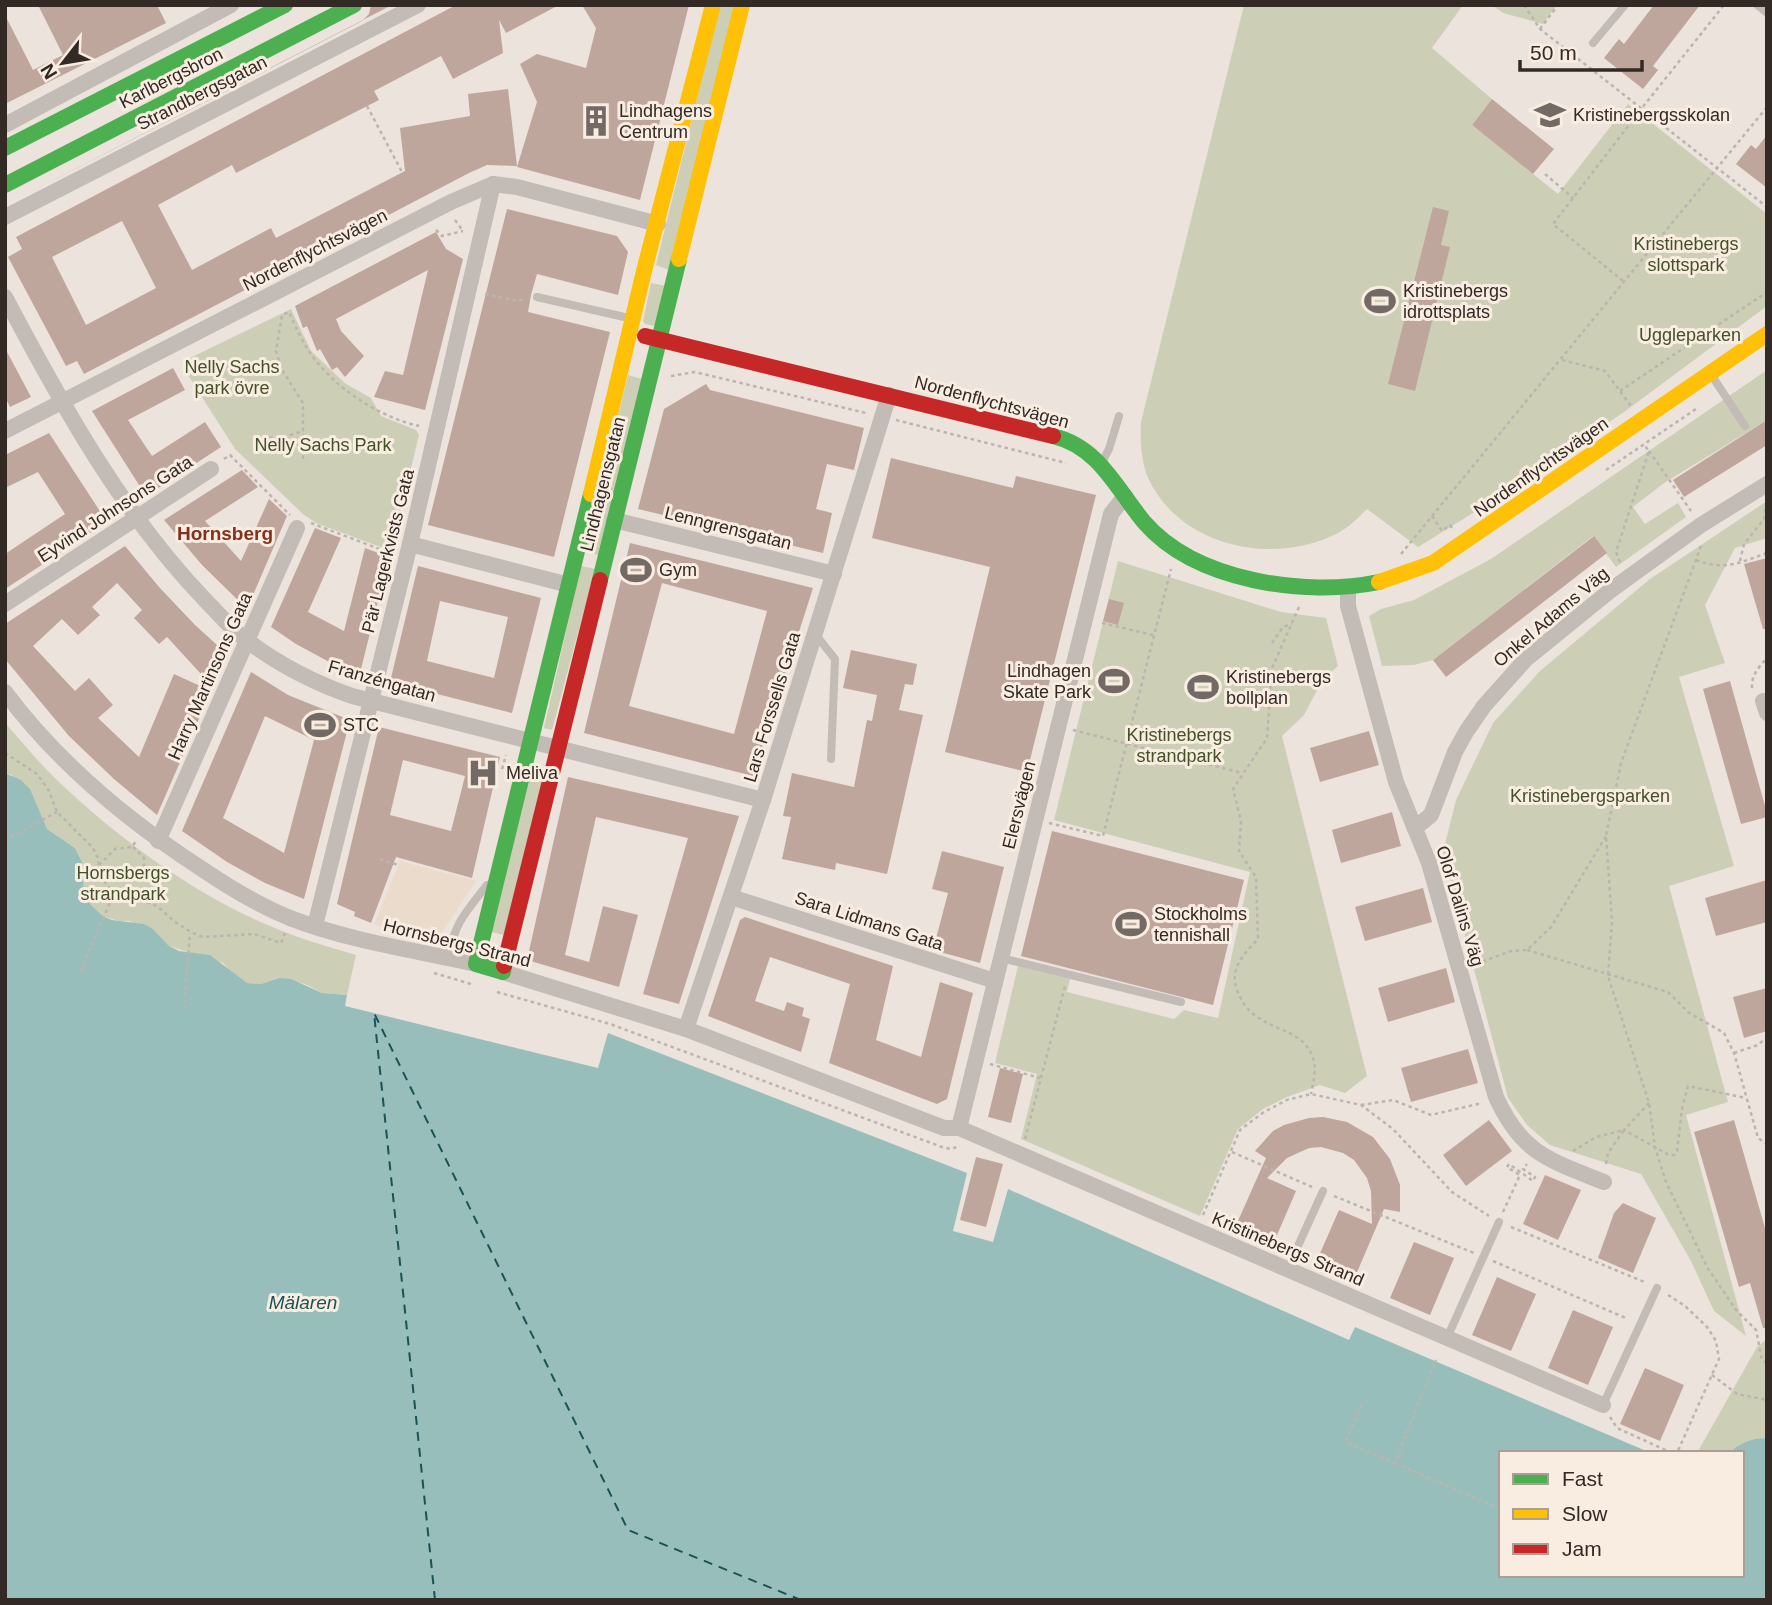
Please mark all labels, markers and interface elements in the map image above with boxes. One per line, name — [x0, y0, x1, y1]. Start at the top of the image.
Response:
north arrow — [28, 28, 98, 98]
scale bar — [1520, 28, 1642, 72]
text: 50 m — [1530, 41, 1577, 64]
street label: Karlbergsbron — [116, 43, 226, 113]
street label: Strandbergsgatan — [134, 52, 270, 134]
text: N — [36, 60, 61, 83]
school or university icon: Kristinebergsskolan — [1533, 98, 1567, 132]
place label: Lindhagens Centrum — [619, 101, 712, 142]
building icon: Lindhagens Centrum — [579, 104, 613, 138]
place label: Kristinebergsskolan — [1573, 105, 1730, 125]
street label: Nordenflychtsvägen — [240, 205, 390, 295]
park label: Kristinebergs slottspark — [1633, 234, 1739, 275]
place label: Kristinebergs idrottsplats — [1403, 281, 1508, 322]
sports icon: Kristinebergs idrottsplats — [1363, 284, 1397, 318]
park label: Uggleparken — [1639, 325, 1741, 345]
park label: Nelly Sachs park övre — [184, 357, 280, 398]
street label: Nordenflychtsvägen — [913, 372, 1071, 432]
street label: Nordenflychtsvägen — [1470, 413, 1612, 521]
street label: Lindhagensgatan — [577, 415, 629, 553]
park label: Nelly Sachs Park — [254, 435, 393, 455]
street label: Eyvind Johnsons Gata — [34, 451, 197, 566]
street label: Pär Lagerkvists Gata — [358, 466, 418, 635]
street label: Lenngrensgatan — [662, 503, 794, 553]
district label: Hornsberg — [177, 523, 273, 544]
sports icon: Gym — [619, 553, 653, 587]
place label: Gym — [659, 560, 697, 580]
street label: Onkel Adams Väg — [1489, 563, 1613, 671]
street label: Harry Martinsons Gata — [164, 588, 256, 763]
street label: Lars Forssells Gata — [740, 629, 805, 785]
street label: Franzéngatan — [326, 656, 438, 706]
place label: Lindhagen Skate Park — [1003, 661, 1092, 702]
sports icon: Lindhagen Skate Park — [1097, 664, 1131, 698]
place label: Kristinebergs bollplan — [1226, 667, 1331, 708]
sports icon: Kristinebergs bollplan — [1186, 670, 1220, 704]
sports icon: STC — [303, 708, 337, 742]
place label: STC — [343, 715, 379, 735]
park label: Kristinebergs strandpark — [1126, 725, 1232, 766]
hospital icon: Meliva — [466, 756, 500, 790]
street label: Elersvägen — [998, 759, 1040, 851]
place label: Meliva — [506, 763, 559, 783]
park label: Kristinebergsparken — [1510, 786, 1670, 806]
street label: Olof Dalins Väg — [1432, 843, 1488, 969]
park label: Hornsbergs strandpark — [76, 863, 170, 904]
street label: Sara Lidmans Gata — [792, 888, 947, 955]
place label: Stockholms tennishall — [1154, 904, 1247, 945]
sports icon: Stockholms tennishall — [1114, 907, 1148, 941]
street label: Hornsbergs Strand — [381, 915, 533, 971]
street label: Kristinebergs Strand — [1209, 1208, 1367, 1290]
water label: Mälaren — [269, 1292, 337, 1313]
legend — [1499, 1451, 1744, 1577]
text: Fast — [1562, 1467, 1603, 1490]
text: Slow — [1562, 1502, 1608, 1525]
text: Jam — [1562, 1537, 1602, 1560]

